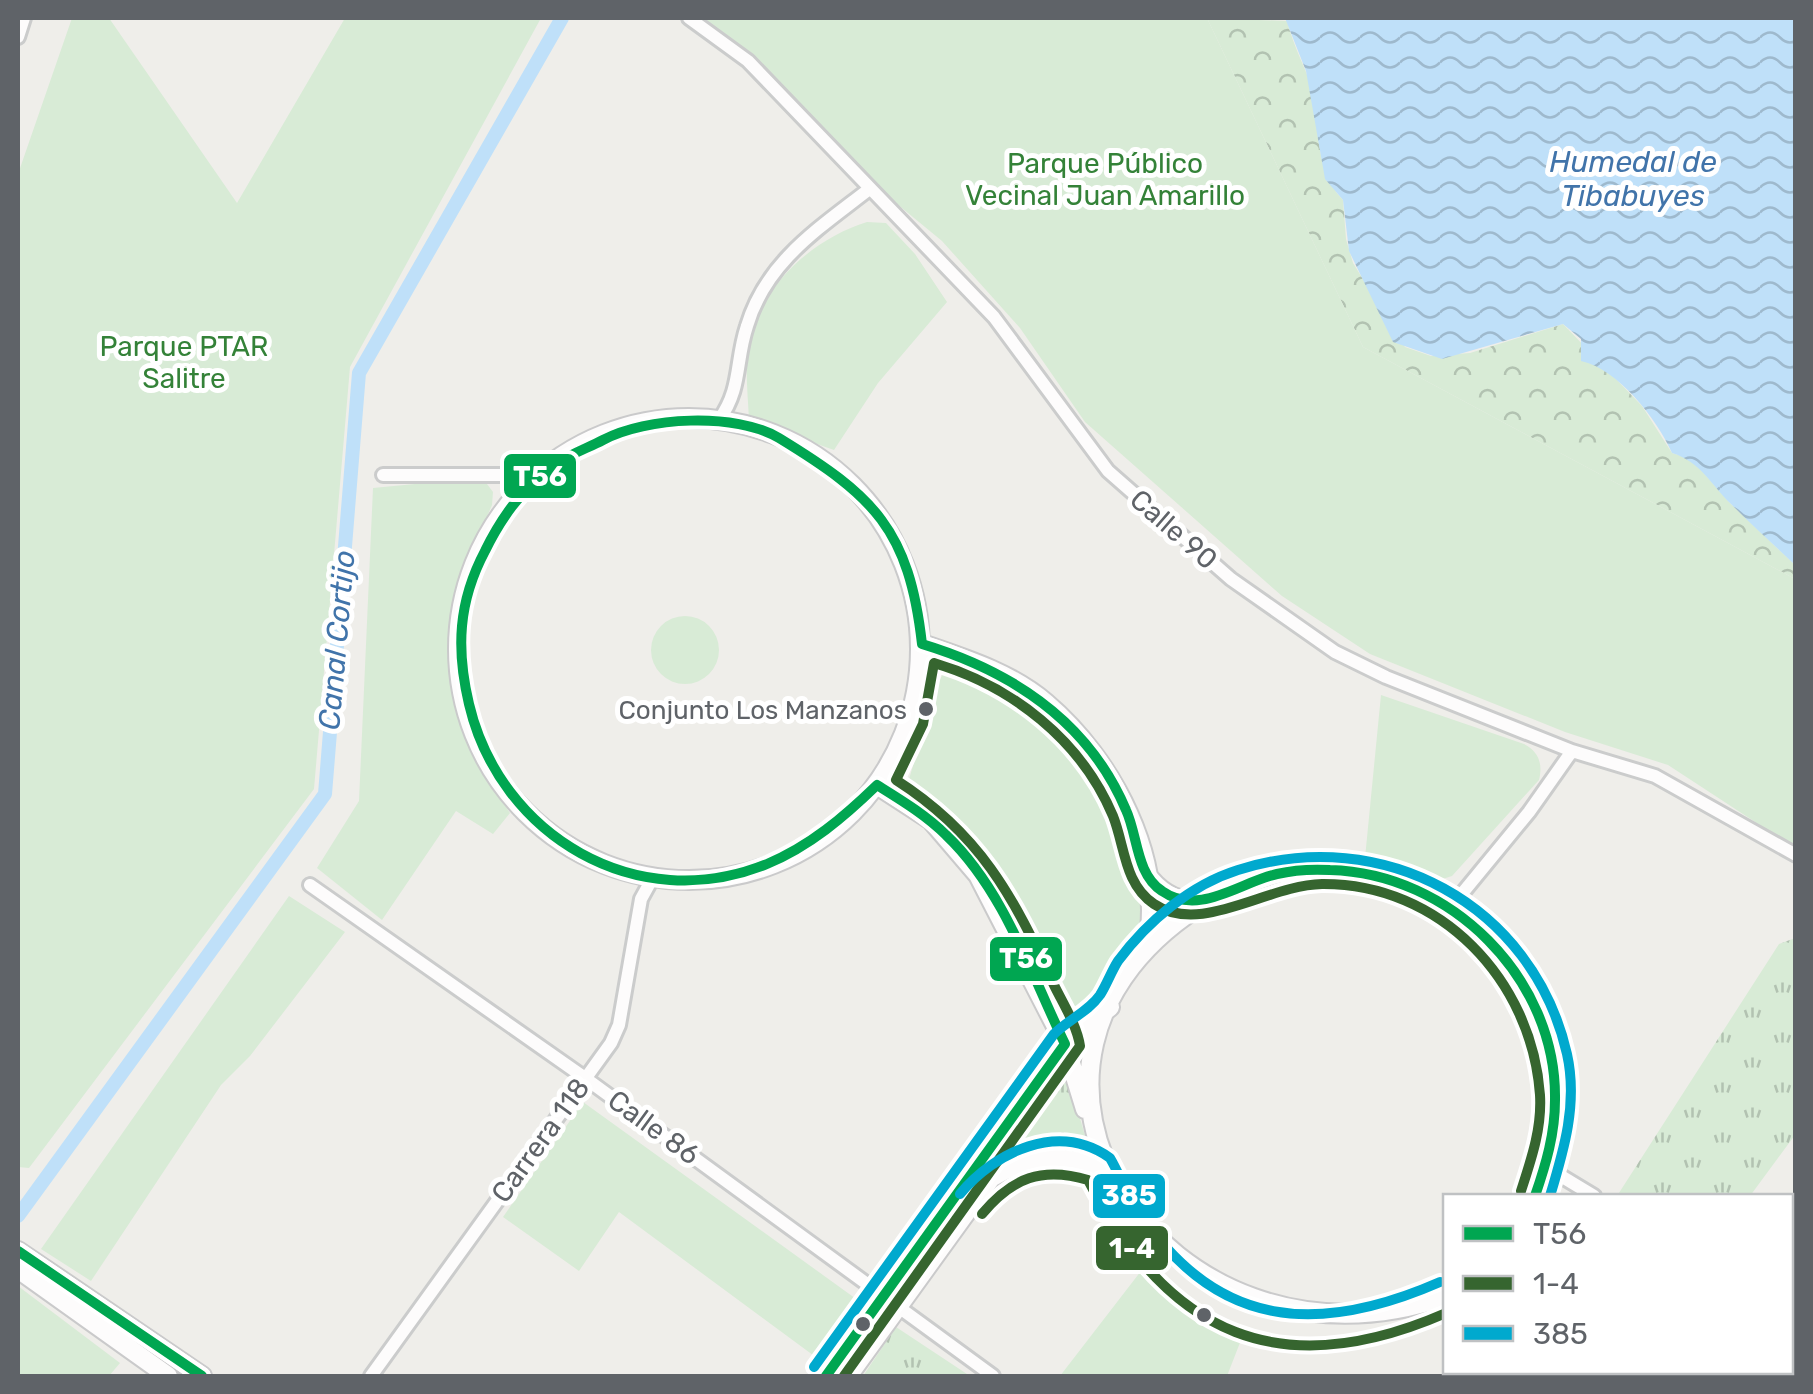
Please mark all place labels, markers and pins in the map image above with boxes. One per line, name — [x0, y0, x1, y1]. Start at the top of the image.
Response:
place label: Conjunto Los Manzanos — [619, 695, 907, 726]
marker: Conjunto Los Manzanos — [916, 699, 936, 719]
unlabelled marker — [1194, 1305, 1214, 1325]
unlabelled marker — [853, 1314, 873, 1334]

